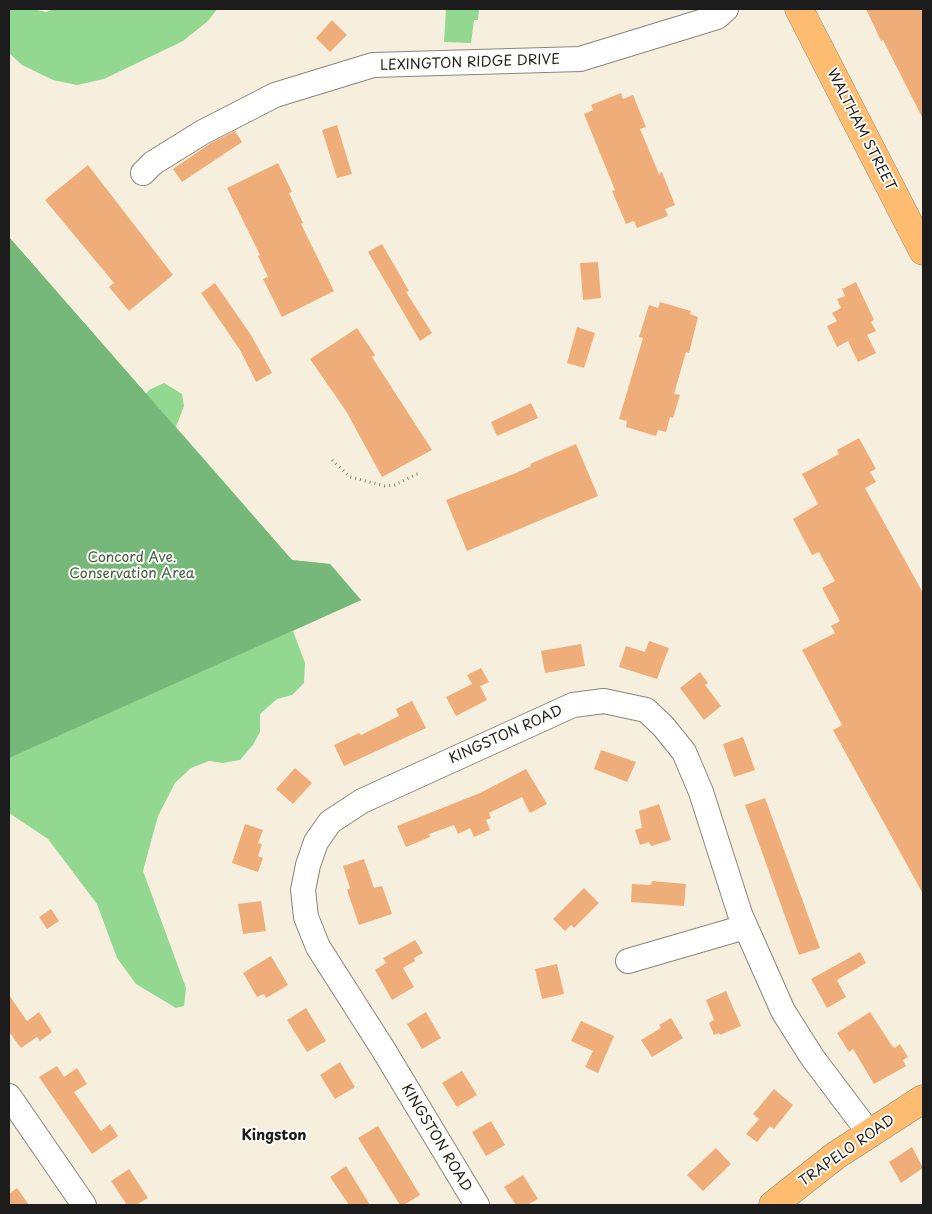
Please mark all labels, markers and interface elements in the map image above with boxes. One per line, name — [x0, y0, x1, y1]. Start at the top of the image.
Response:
street label: LEXINGTON RIDGE DRIVE — [380, 51, 560, 75]
street label: WALTHAM STREET — [823, 66, 899, 194]
park label: Concord Ave. Conservation Area — [69, 550, 195, 582]
street label: KINGSTON ROAD — [447, 702, 565, 768]
street label: KINGSTON ROAD — [397, 1081, 475, 1195]
street label: TRAPELO ROAD — [796, 1112, 898, 1190]
district label: Kingston — [241, 1127, 307, 1145]

